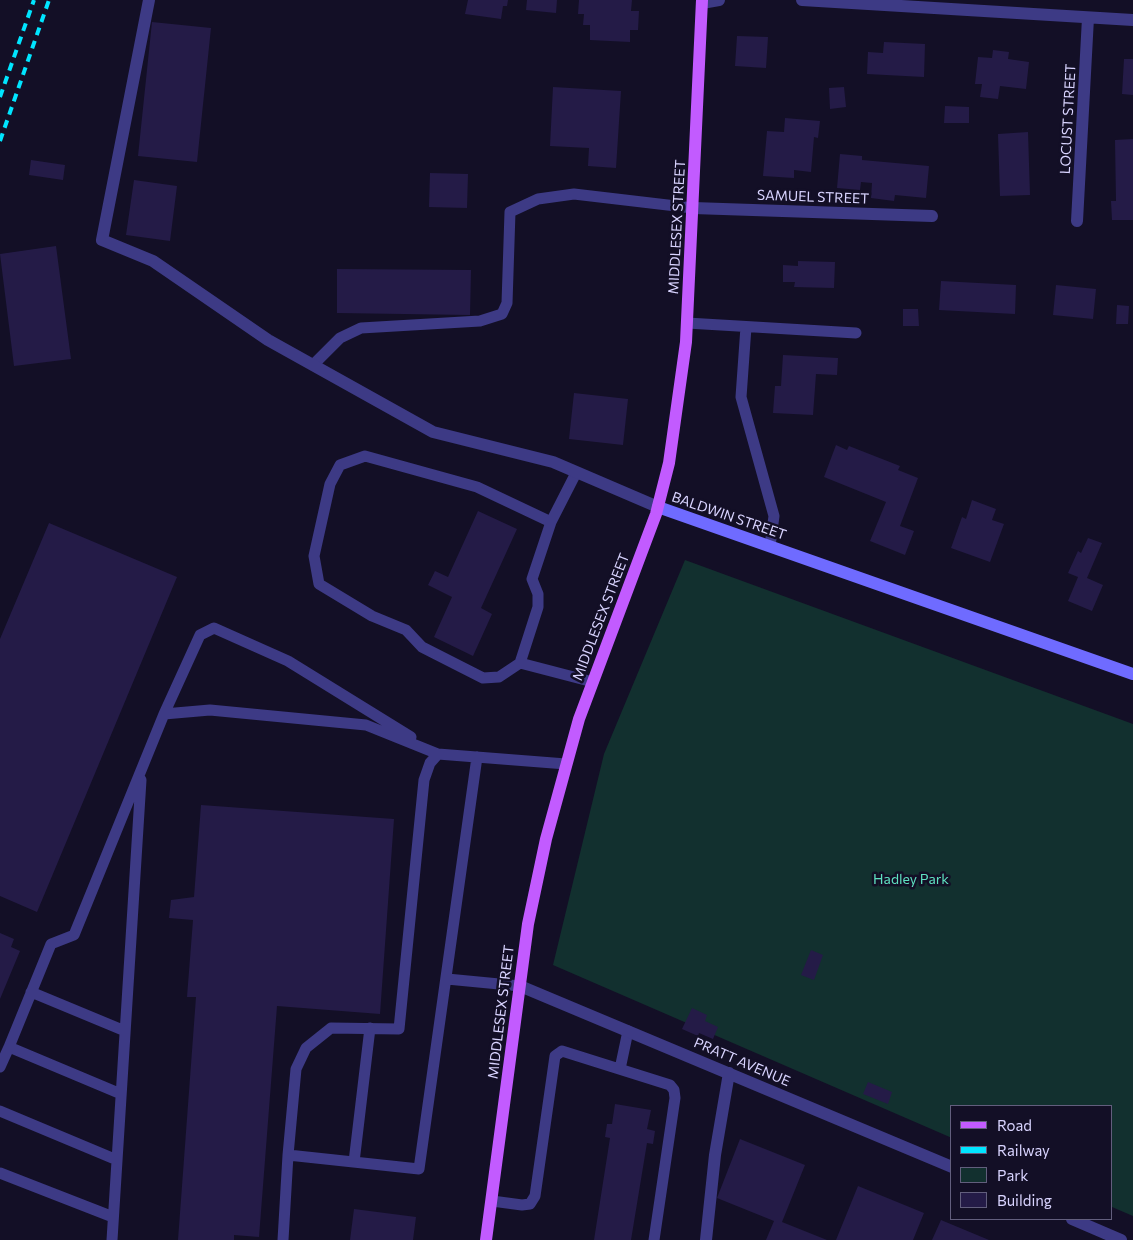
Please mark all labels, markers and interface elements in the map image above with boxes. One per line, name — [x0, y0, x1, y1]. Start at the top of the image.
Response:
street label: LOCUST STREET — [1057, 63, 1079, 175]
street label: MIDDLESEX STREET — [665, 159, 689, 295]
street label: SAMUEL STREET — [757, 187, 869, 207]
street label: BALDWIN STREET — [669, 489, 789, 543]
street label: MIDDLESEX STREET — [569, 551, 633, 683]
park label: Hadley Park — [873, 871, 949, 887]
street label: MIDDLESEX STREET — [484, 944, 518, 1080]
street label: PRATT AVENUE — [691, 1034, 793, 1090]
legend — [950, 1105, 1113, 1220]
text: Road — [997, 1116, 1032, 1134]
text: Railway — [997, 1141, 1050, 1159]
text: Park — [997, 1166, 1028, 1184]
text: Building — [997, 1191, 1052, 1209]

